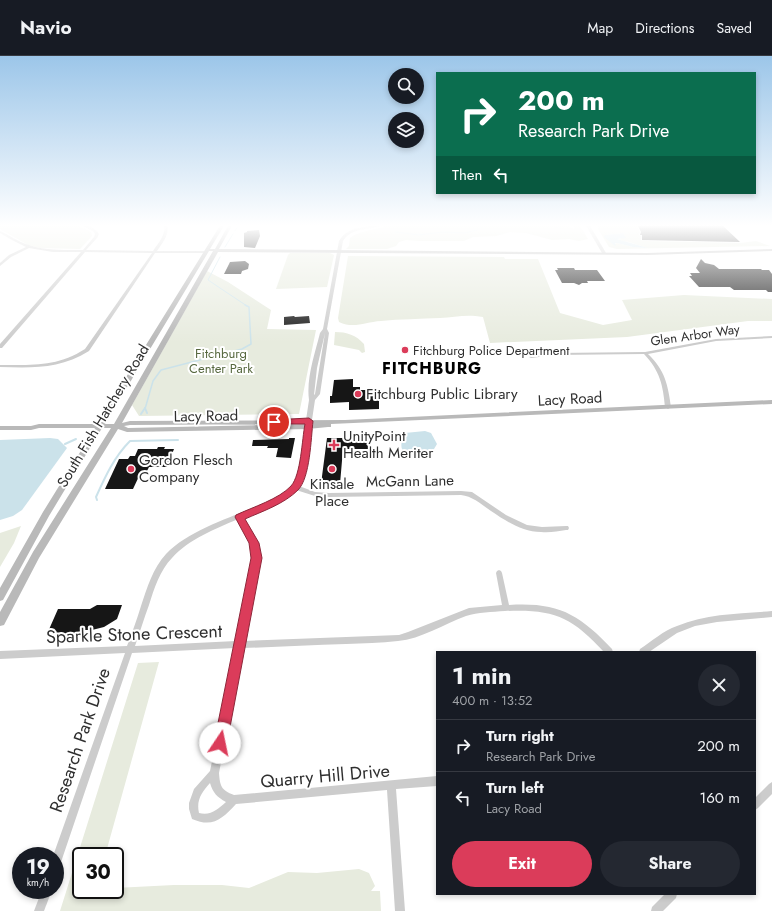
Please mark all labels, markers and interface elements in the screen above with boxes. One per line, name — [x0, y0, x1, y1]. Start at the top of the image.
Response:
text: Navio — [20, 14, 72, 41]
text: Map — [587, 18, 613, 38]
text: Directions — [635, 18, 695, 38]
text: Saved — [717, 18, 752, 38]
map controls — [388, 68, 424, 148]
button: search — [388, 68, 424, 104]
text: 200 m — [518, 80, 605, 121]
icon: right — [452, 88, 504, 140]
button: layers — [388, 112, 424, 148]
text: Research Park Drive — [518, 118, 669, 144]
text: Then — [452, 164, 482, 186]
icon: left — [490, 164, 512, 186]
street label: Glen Arbor Way — [649, 319, 741, 351]
street label: South Fish Hatchery Road — [51, 340, 155, 492]
place label: Fitchburg Police Department — [413, 341, 570, 360]
park label: Fitchburg Center Park — [189, 344, 253, 378]
marker: Fitchburg Police Department — [400, 345, 410, 355]
district label: FITCHBURG — [382, 357, 482, 380]
place label: Fitchburg Public Library — [366, 383, 518, 405]
street label: Lacy Road — [537, 386, 603, 412]
marker: Fitchburg Public Library — [353, 389, 363, 399]
street label: Lacy Road — [174, 404, 238, 428]
pin — [257, 405, 291, 439]
icon: arrive — [263, 411, 285, 433]
place label: UnityPoint Health Meriter — [343, 425, 434, 464]
marker: UnityPoint Health Meriter — [328, 439, 340, 451]
place label: Gordon Flesch Company — [139, 449, 233, 488]
marker: Gordon Flesch Company — [126, 464, 136, 474]
marker: Kinsale Place — [327, 464, 337, 474]
street label: McGann Lane — [366, 469, 454, 493]
place label: Kinsale Place — [310, 473, 355, 512]
street label: Sparkle Stone Crescent — [45, 618, 223, 650]
text: 1 min — [452, 658, 512, 693]
street label: Research Park Drive — [43, 664, 117, 816]
button: close — [698, 664, 740, 706]
text: 400 m · 13:52 — [452, 691, 533, 710]
position arrow — [199, 722, 241, 764]
text: Turn right — [486, 725, 554, 747]
icon: right — [452, 735, 474, 757]
text: 200 m — [697, 735, 740, 757]
text: Research Park Drive — [486, 747, 595, 766]
street label: Quarry Hill Drive — [259, 757, 391, 795]
text: Turn left — [486, 777, 544, 799]
icon: left — [452, 787, 474, 809]
text: 160 m — [699, 787, 740, 809]
text: Lacy Road — [486, 799, 542, 818]
button: Exit — [452, 841, 592, 887]
button: Share — [600, 841, 740, 887]
speed limit sign: 30 — [72, 847, 124, 899]
text: 19 — [26, 853, 50, 882]
text: km/h — [27, 875, 49, 890]

